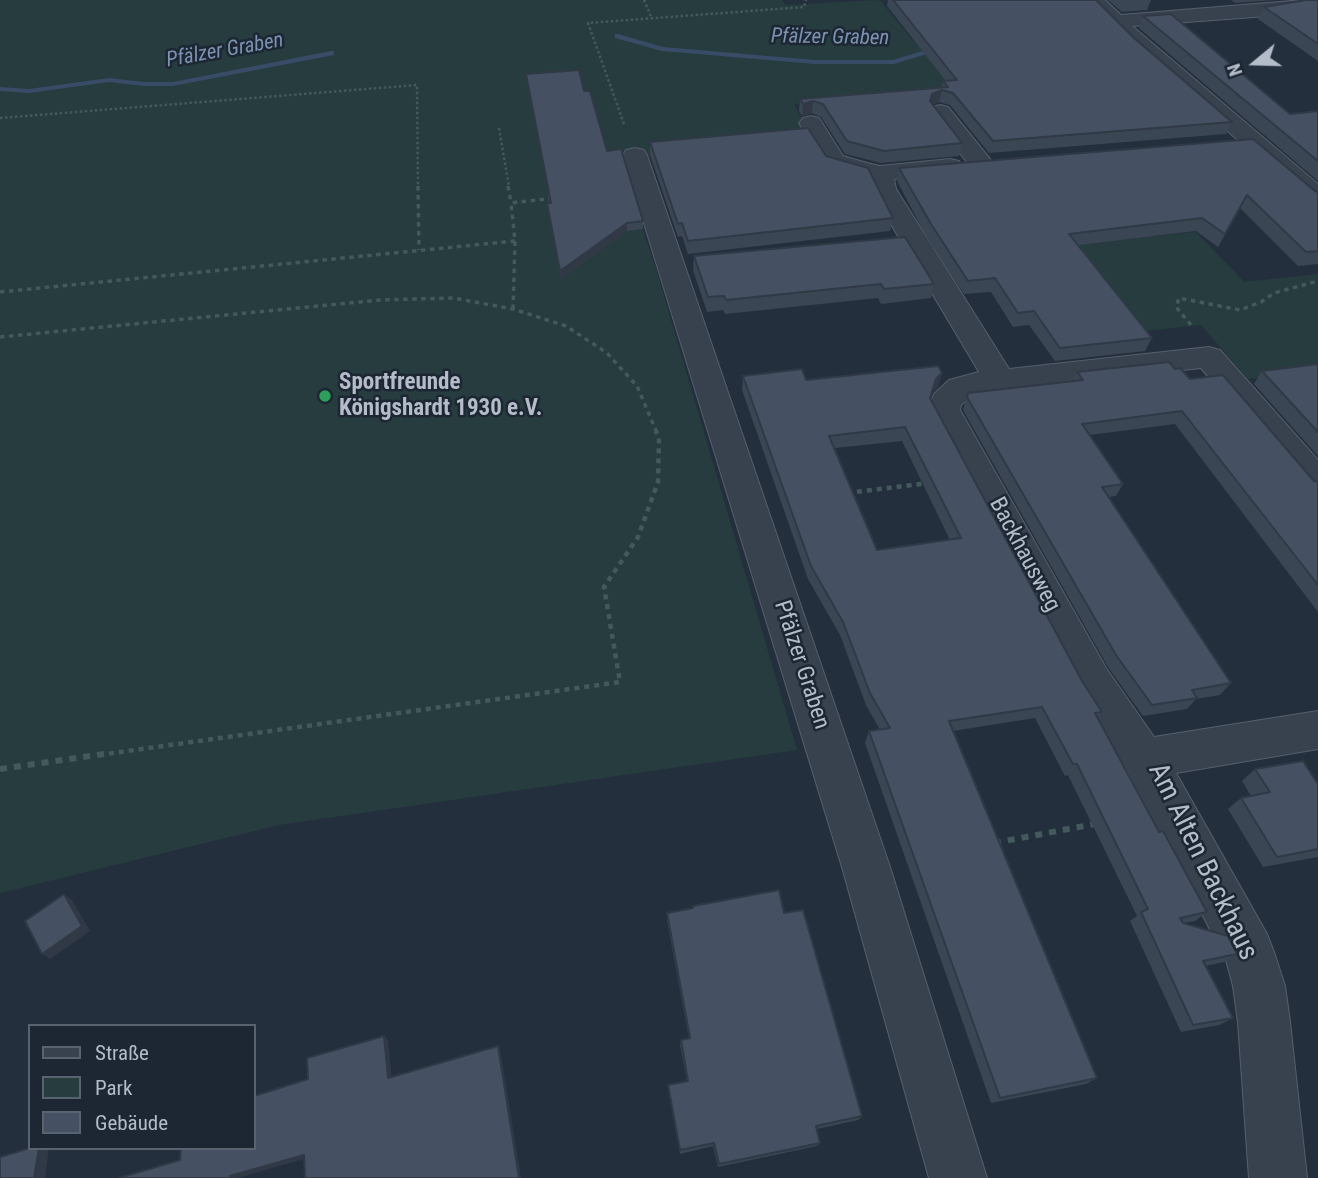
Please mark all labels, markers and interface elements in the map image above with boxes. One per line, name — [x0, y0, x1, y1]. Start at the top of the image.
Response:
water label: Pfälzer Graben — [771, 24, 889, 52]
water label: Pfälzer Graben — [164, 28, 286, 74]
north arrow — [1220, 28, 1290, 98]
text: N — [1222, 61, 1247, 79]
place label: Sportfreunde Königshardt 1930 e.V. — [339, 369, 542, 423]
marker: Sportfreunde Königshardt 1930 e.V. — [317, 388, 333, 404]
street label: Backhausweg — [982, 493, 1066, 617]
street label: Pfälzer Graben — [767, 597, 835, 733]
street label: Am Alten Backhaus — [1140, 758, 1264, 966]
legend — [28, 1024, 256, 1150]
text: Straße — [95, 1041, 149, 1065]
text: Park — [95, 1076, 132, 1100]
text: Gebäude — [95, 1111, 168, 1135]

